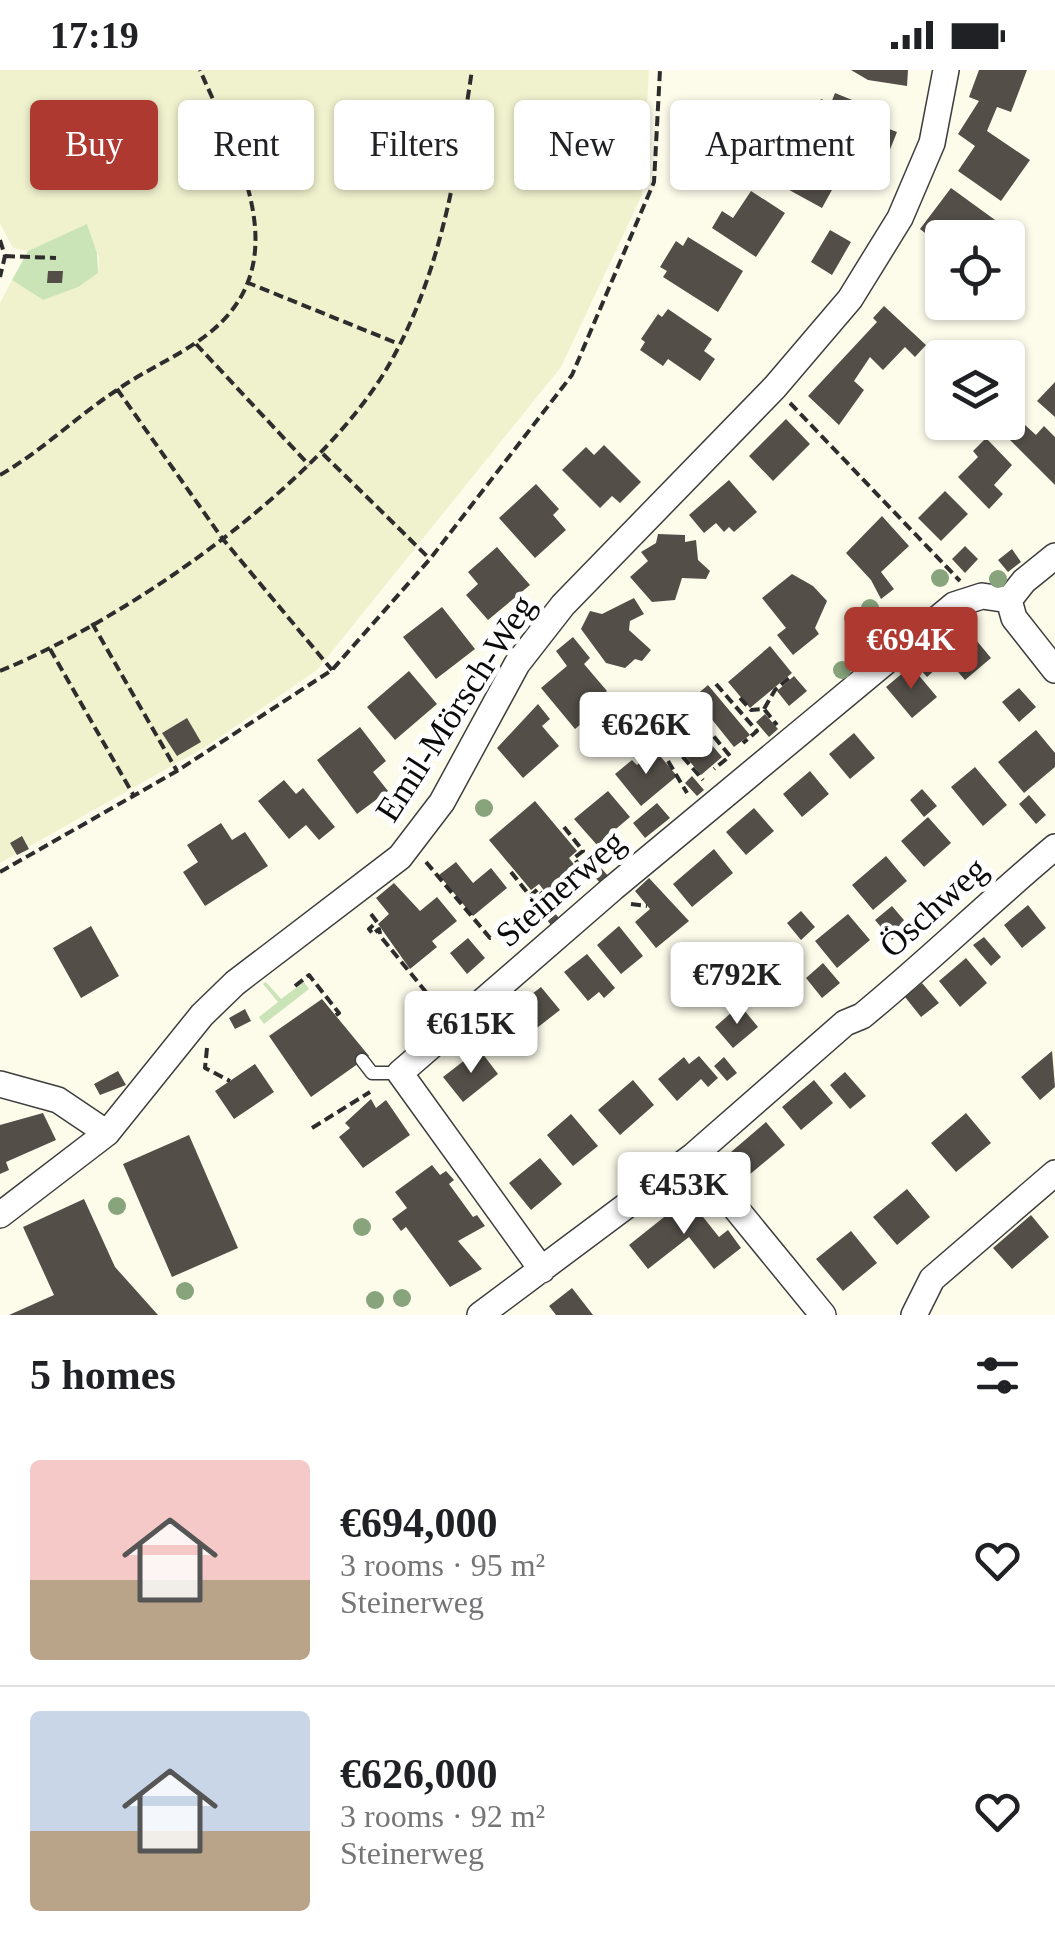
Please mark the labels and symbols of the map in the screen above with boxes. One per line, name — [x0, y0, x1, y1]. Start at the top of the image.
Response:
street label: Emil-Mörsch-Weg — [368, 588, 543, 829]
pin: €694K — [841, 607, 981, 692]
pin: €626K — [576, 692, 716, 777]
street label: Steinerweg — [488, 822, 633, 955]
street label: Öschweg — [872, 849, 995, 965]
pin: €792K — [667, 942, 807, 1027]
pin: €615K — [401, 991, 541, 1076]
pin: €453K — [614, 1152, 754, 1237]

